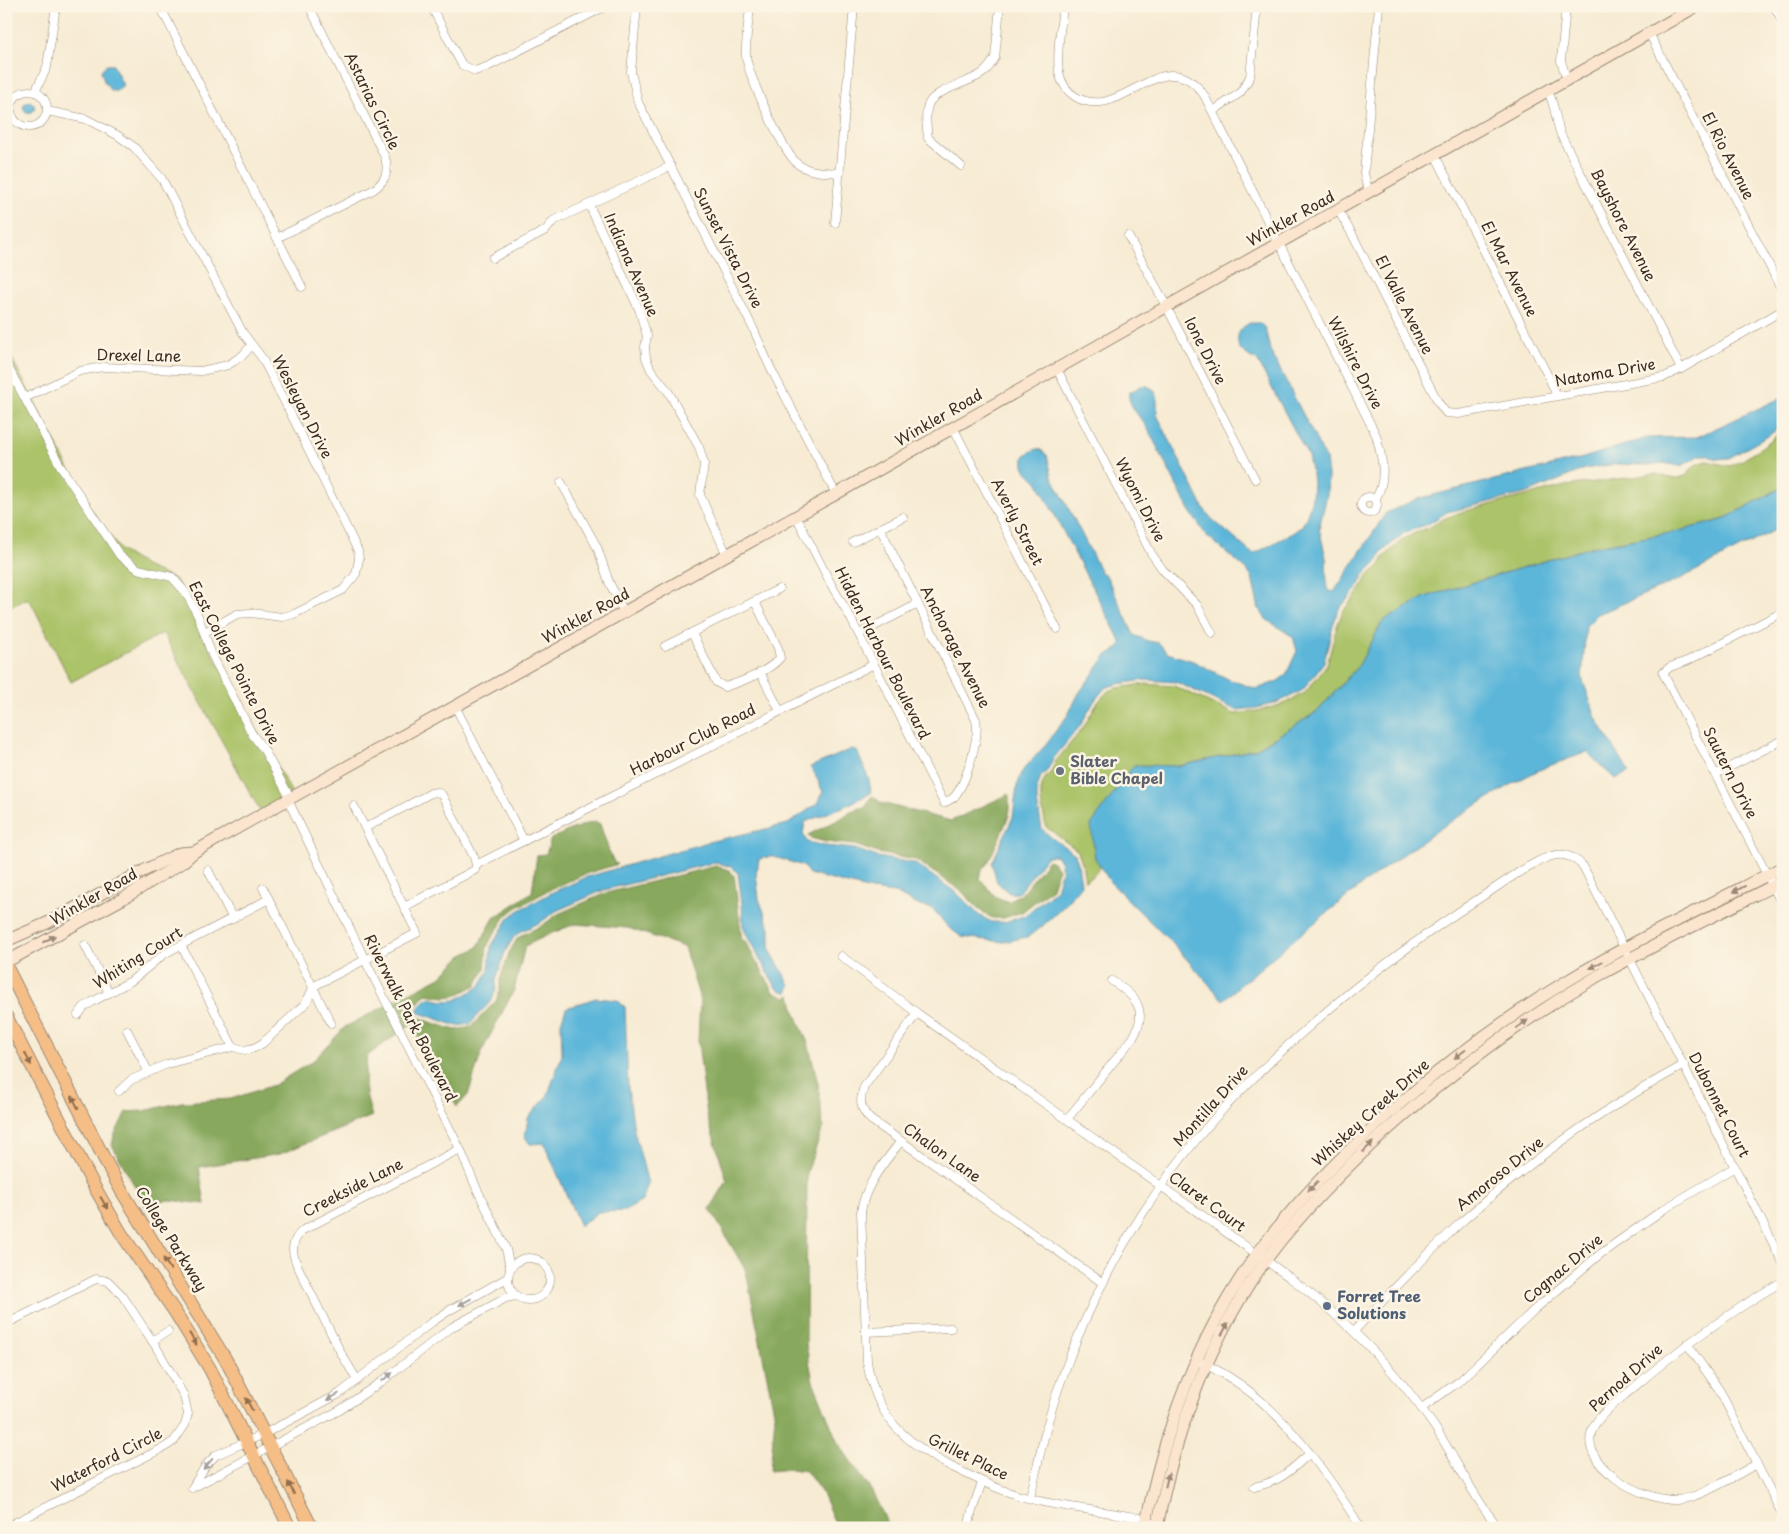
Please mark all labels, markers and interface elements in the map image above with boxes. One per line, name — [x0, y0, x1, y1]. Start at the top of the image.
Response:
street label: Astarias Circle — [340, 48, 407, 153]
street label: El Rio Avenue — [1697, 107, 1761, 203]
street label: Bayshore Avenue — [1586, 164, 1663, 285]
street label: Sunset Vista Drive — [689, 183, 770, 312]
street label: Winkler Road — [1242, 184, 1338, 251]
street label: Indiana Avenue — [599, 209, 666, 320]
street label: El Mar Avenue — [1476, 216, 1544, 320]
street label: El Valle Avenue — [1371, 251, 1440, 358]
street label: Ione Drive — [1179, 312, 1233, 388]
street label: Wilshire Drive — [1323, 312, 1390, 413]
street label: Drexel Lane — [96, 342, 182, 367]
street label: Wesleyan Drive — [267, 351, 339, 462]
street label: Natoma Drive — [1553, 351, 1657, 392]
street label: Winkler Road — [890, 382, 986, 451]
street label: Wyomi Drive — [1110, 453, 1172, 546]
street label: Averly Street — [986, 474, 1050, 569]
street label: Hidden Harbour Boulevard — [830, 562, 937, 743]
street label: East College Pointe Drive — [184, 577, 287, 748]
street label: Winkler Road — [537, 581, 633, 648]
street label: Anchorage Avenue — [916, 581, 997, 712]
street label: Harbour Club Road — [625, 697, 759, 780]
street label: Sautern Drive — [1698, 722, 1764, 822]
place label: Slater Bible Chapel — [1070, 749, 1163, 789]
marker: Slater Bible Chapel — [1054, 765, 1066, 777]
street label: Winkler Road — [45, 861, 141, 930]
one-way arrow — [1732, 885, 1747, 893]
street label: Whiting Court — [88, 920, 186, 993]
street label: Riverwalk Park Boulevard — [359, 930, 464, 1105]
one-way arrow — [42, 935, 57, 943]
one-way arrow — [1589, 960, 1602, 969]
one-way arrow — [1516, 1019, 1529, 1029]
street label: Dubonnet Court — [1684, 1048, 1757, 1161]
one-way arrow — [1454, 1049, 1467, 1060]
one-way arrow — [24, 1052, 32, 1067]
street label: Whiskey Creek Drive — [1306, 1053, 1434, 1171]
street label: Montilla Drive — [1167, 1059, 1253, 1151]
one-way arrow — [71, 1095, 79, 1110]
street label: Chalon Lane — [899, 1116, 987, 1187]
street label: Amoroso Drive — [1450, 1130, 1548, 1215]
one-way arrow — [1362, 1141, 1374, 1153]
street label: Creekside Lane — [298, 1151, 406, 1222]
street label: Claret Court — [1164, 1165, 1251, 1237]
one-way arrow — [1307, 1180, 1319, 1192]
street label: College Parkway — [131, 1181, 214, 1295]
one-way arrow — [99, 1197, 108, 1210]
street label: Cognac Drive — [1517, 1228, 1607, 1308]
one-way arrow — [162, 1257, 172, 1270]
place label: Forret Tree Solutions — [1337, 1284, 1422, 1324]
one-way arrow — [457, 1298, 472, 1306]
marker: Forret Tree Solutions — [1321, 1300, 1333, 1312]
one-way arrow — [1220, 1322, 1229, 1335]
one-way arrow — [188, 1333, 197, 1346]
street label: Pernod Drive — [1583, 1337, 1667, 1416]
one-way arrow — [380, 1371, 393, 1382]
one-way arrow — [327, 1393, 340, 1402]
one-way arrow — [245, 1397, 253, 1411]
street label: Waterford Circle — [47, 1421, 166, 1497]
street label: Grillet Place — [924, 1426, 1013, 1485]
one-way arrow — [203, 1457, 214, 1470]
one-way arrow — [1163, 1473, 1171, 1488]
one-way arrow — [287, 1480, 295, 1495]

